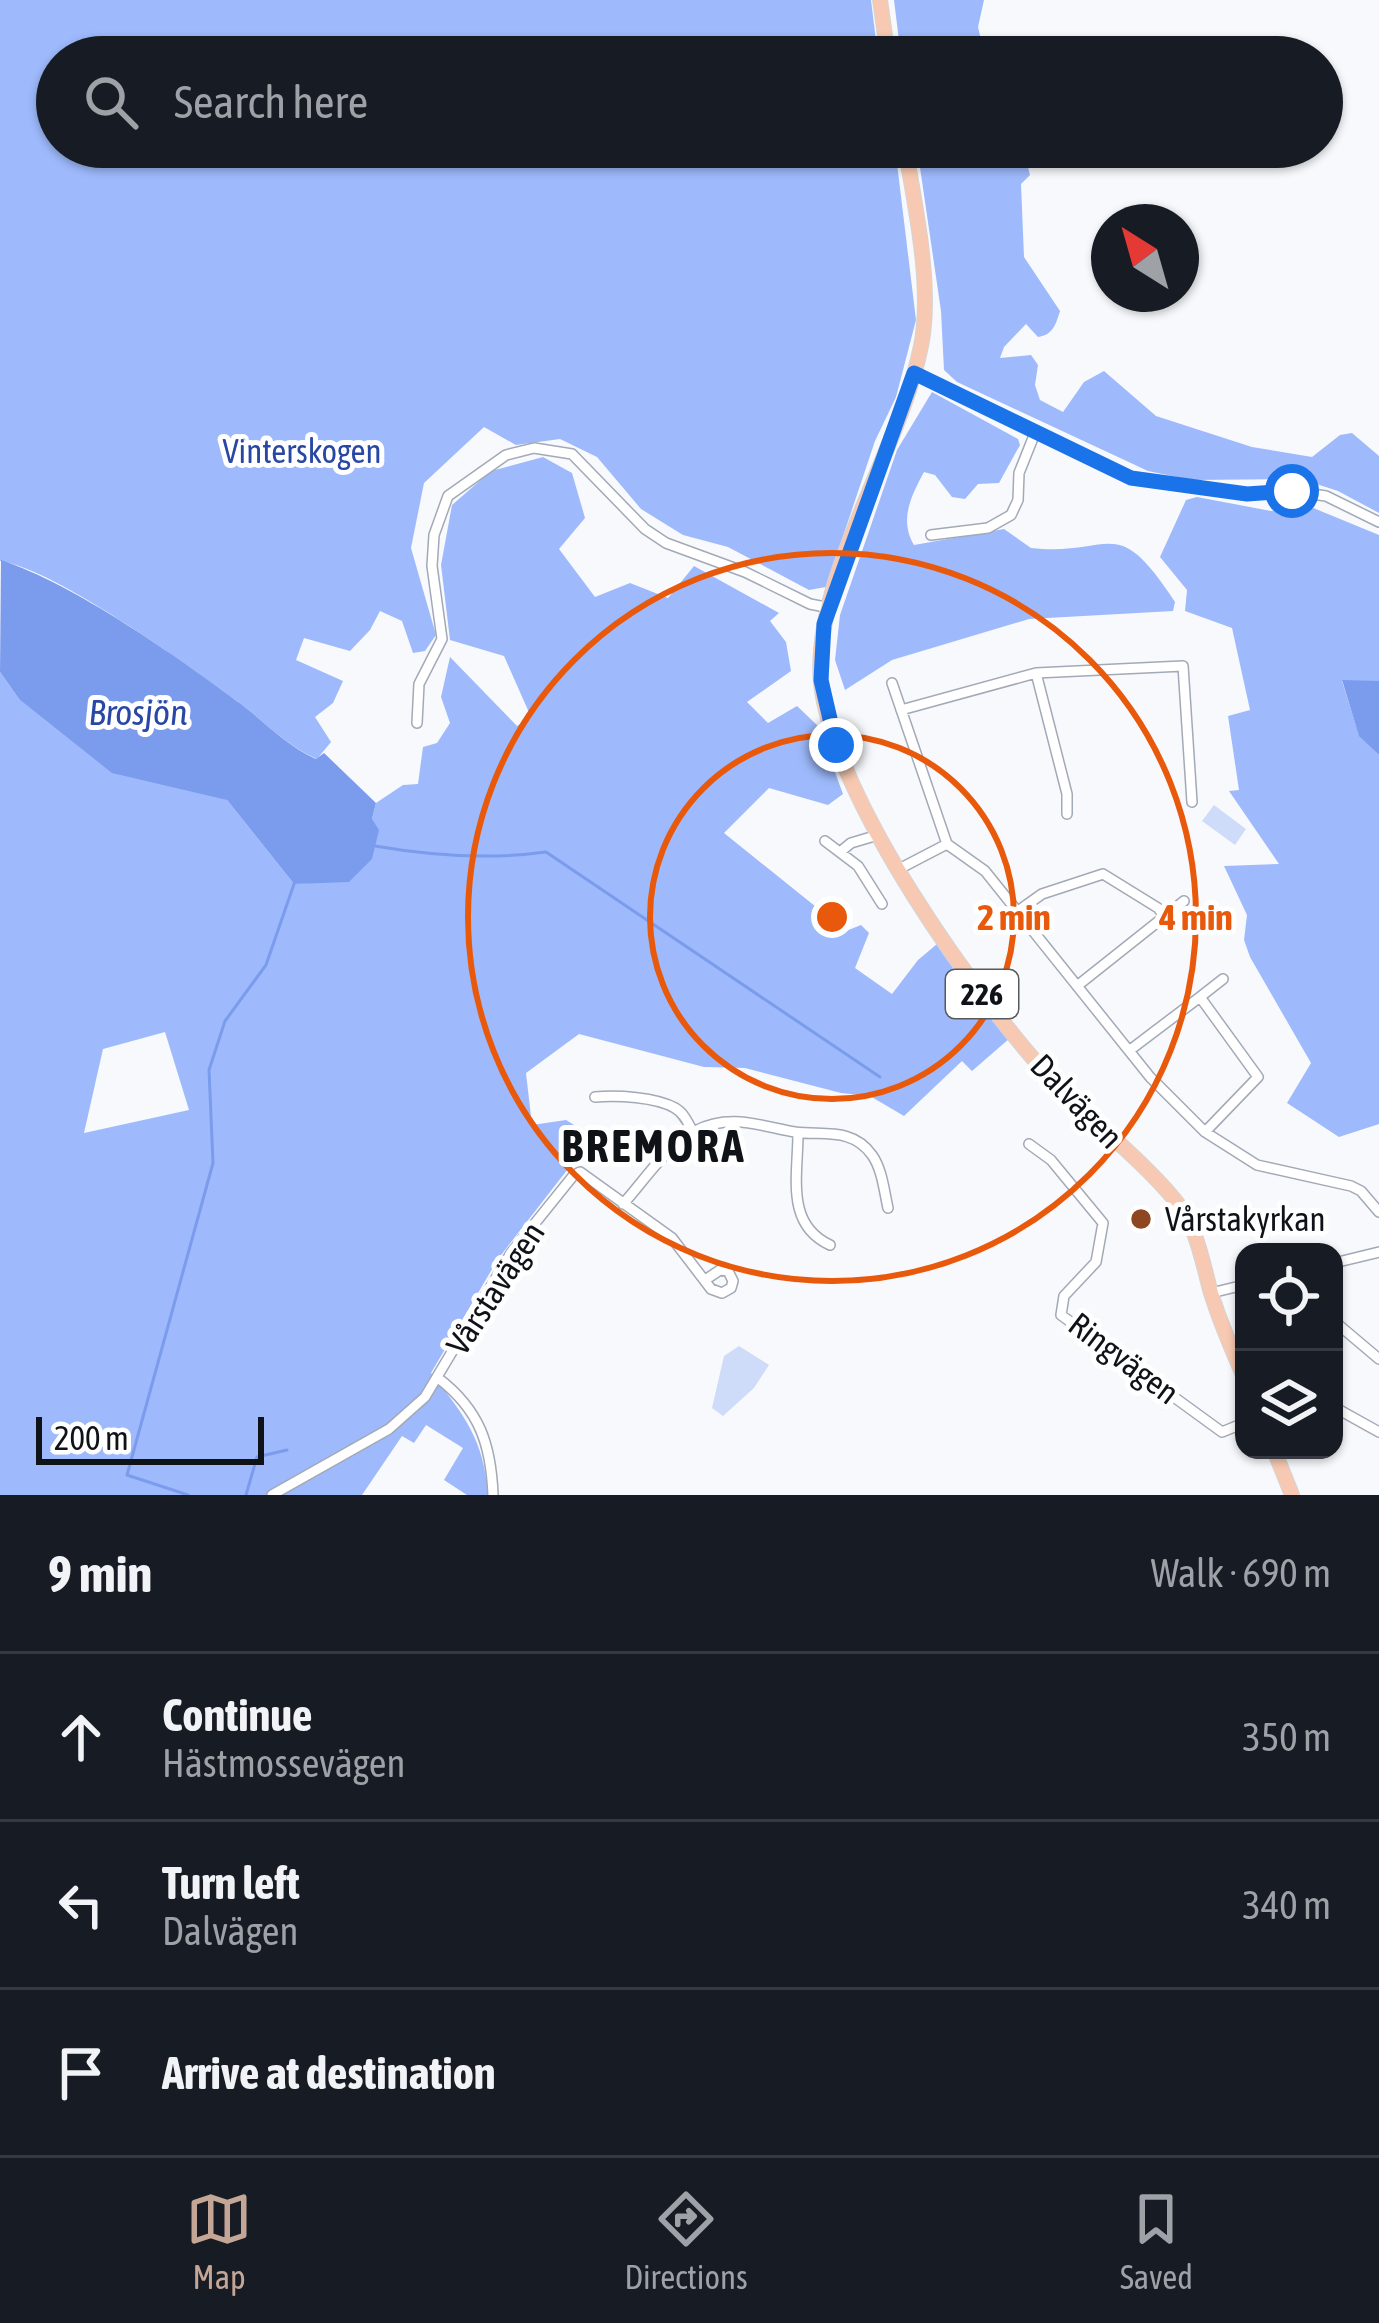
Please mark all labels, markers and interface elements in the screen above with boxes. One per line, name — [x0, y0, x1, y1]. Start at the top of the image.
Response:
search box — [36, 36, 1343, 168]
icon: search — [78, 69, 144, 135]
text: Search here — [174, 76, 368, 128]
north arrow — [1091, 204, 1199, 312]
park label: Vinterskogen — [222, 432, 382, 470]
route start — [1265, 464, 1319, 518]
water label: Brosjön — [89, 691, 187, 733]
route end — [809, 718, 863, 772]
centre of rings — [811, 896, 853, 938]
text: 2 min — [977, 896, 1051, 938]
text: 4 min — [1158, 896, 1233, 938]
road number: 226 — [946, 970, 1018, 1018]
street label: Dalvägen — [1023, 1046, 1131, 1156]
district label: BREMORA — [562, 1120, 746, 1172]
place label: Vårstakyrkan — [1165, 1200, 1325, 1238]
marker: Vårstakyrkan — [1128, 1206, 1154, 1232]
street label: Vårstavägen — [438, 1215, 552, 1361]
map controls — [1235, 1243, 1343, 1459]
button: locate — [1235, 1243, 1343, 1351]
street label: Ringvägen — [1062, 1304, 1186, 1412]
button: layers — [1235, 1351, 1343, 1459]
scale bar — [36, 1411, 264, 1464]
text: 200 m — [54, 1419, 129, 1457]
text: 9 min — [48, 1544, 152, 1603]
text: Walk · 690 m — [1151, 1551, 1331, 1595]
text: Continue — [162, 1689, 313, 1741]
icon: ahead — [48, 1704, 114, 1770]
text: 350 m — [1243, 1715, 1331, 1759]
text: Hästmossevägen — [162, 1741, 405, 1785]
text: Turn left — [162, 1857, 300, 1909]
icon: left — [48, 1872, 114, 1938]
text: 340 m — [1243, 1883, 1331, 1927]
text: Dalvägen — [162, 1909, 298, 1953]
icon: arrive — [48, 2040, 114, 2106]
text: Arrive at destination — [162, 2047, 496, 2099]
tab: Map — [186, 2186, 252, 2296]
tab: Directions — [624, 2186, 748, 2296]
tab: Saved — [1120, 2186, 1193, 2296]

